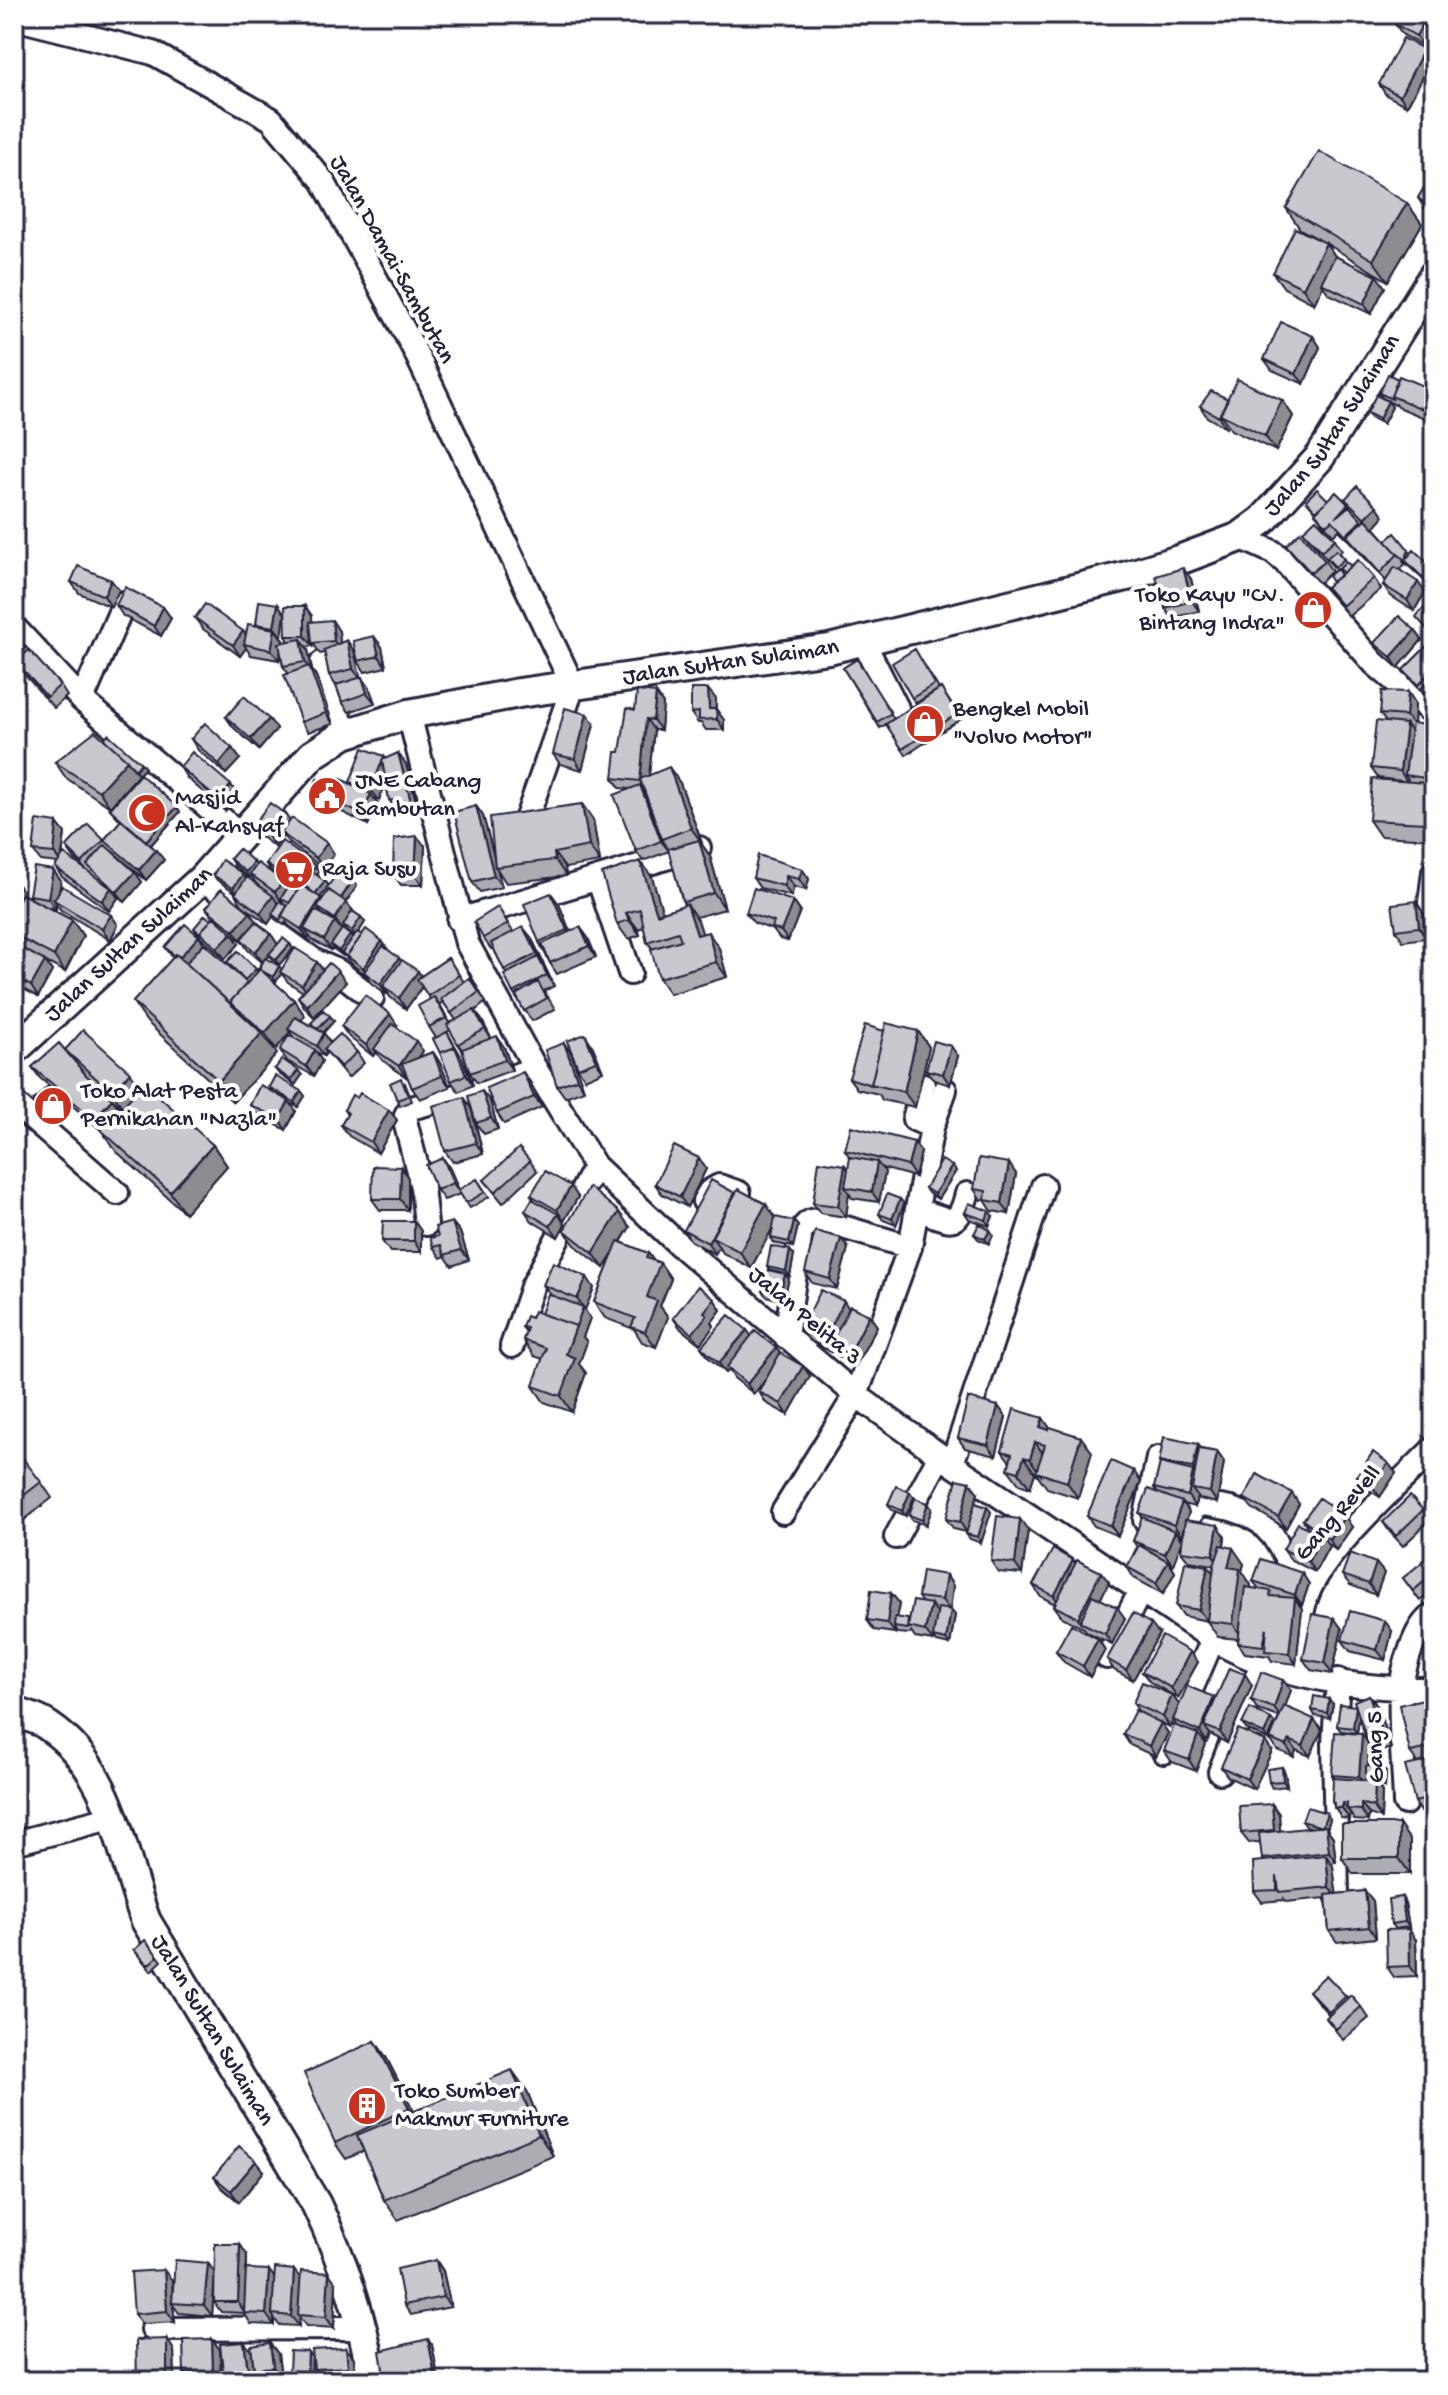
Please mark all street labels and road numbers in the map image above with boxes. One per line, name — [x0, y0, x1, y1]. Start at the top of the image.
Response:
street label: Jalan Damai-Sambutan — [322, 151, 461, 370]
street label: Jalan Sultan Sulaiman — [1258, 329, 1408, 523]
street label: Jalan Sultan Sulaiman — [621, 632, 842, 693]
street label: Jalan Sultan Sulaiman — [39, 861, 220, 1029]
street label: Jalan Pelita 3 — [741, 1261, 867, 1373]
street label: Gang Revell — [1289, 1460, 1389, 1568]
street label: Gang 5 — [1361, 1711, 1393, 1783]
street label: Jalan Sultan Sulaiman — [143, 1930, 281, 2132]

